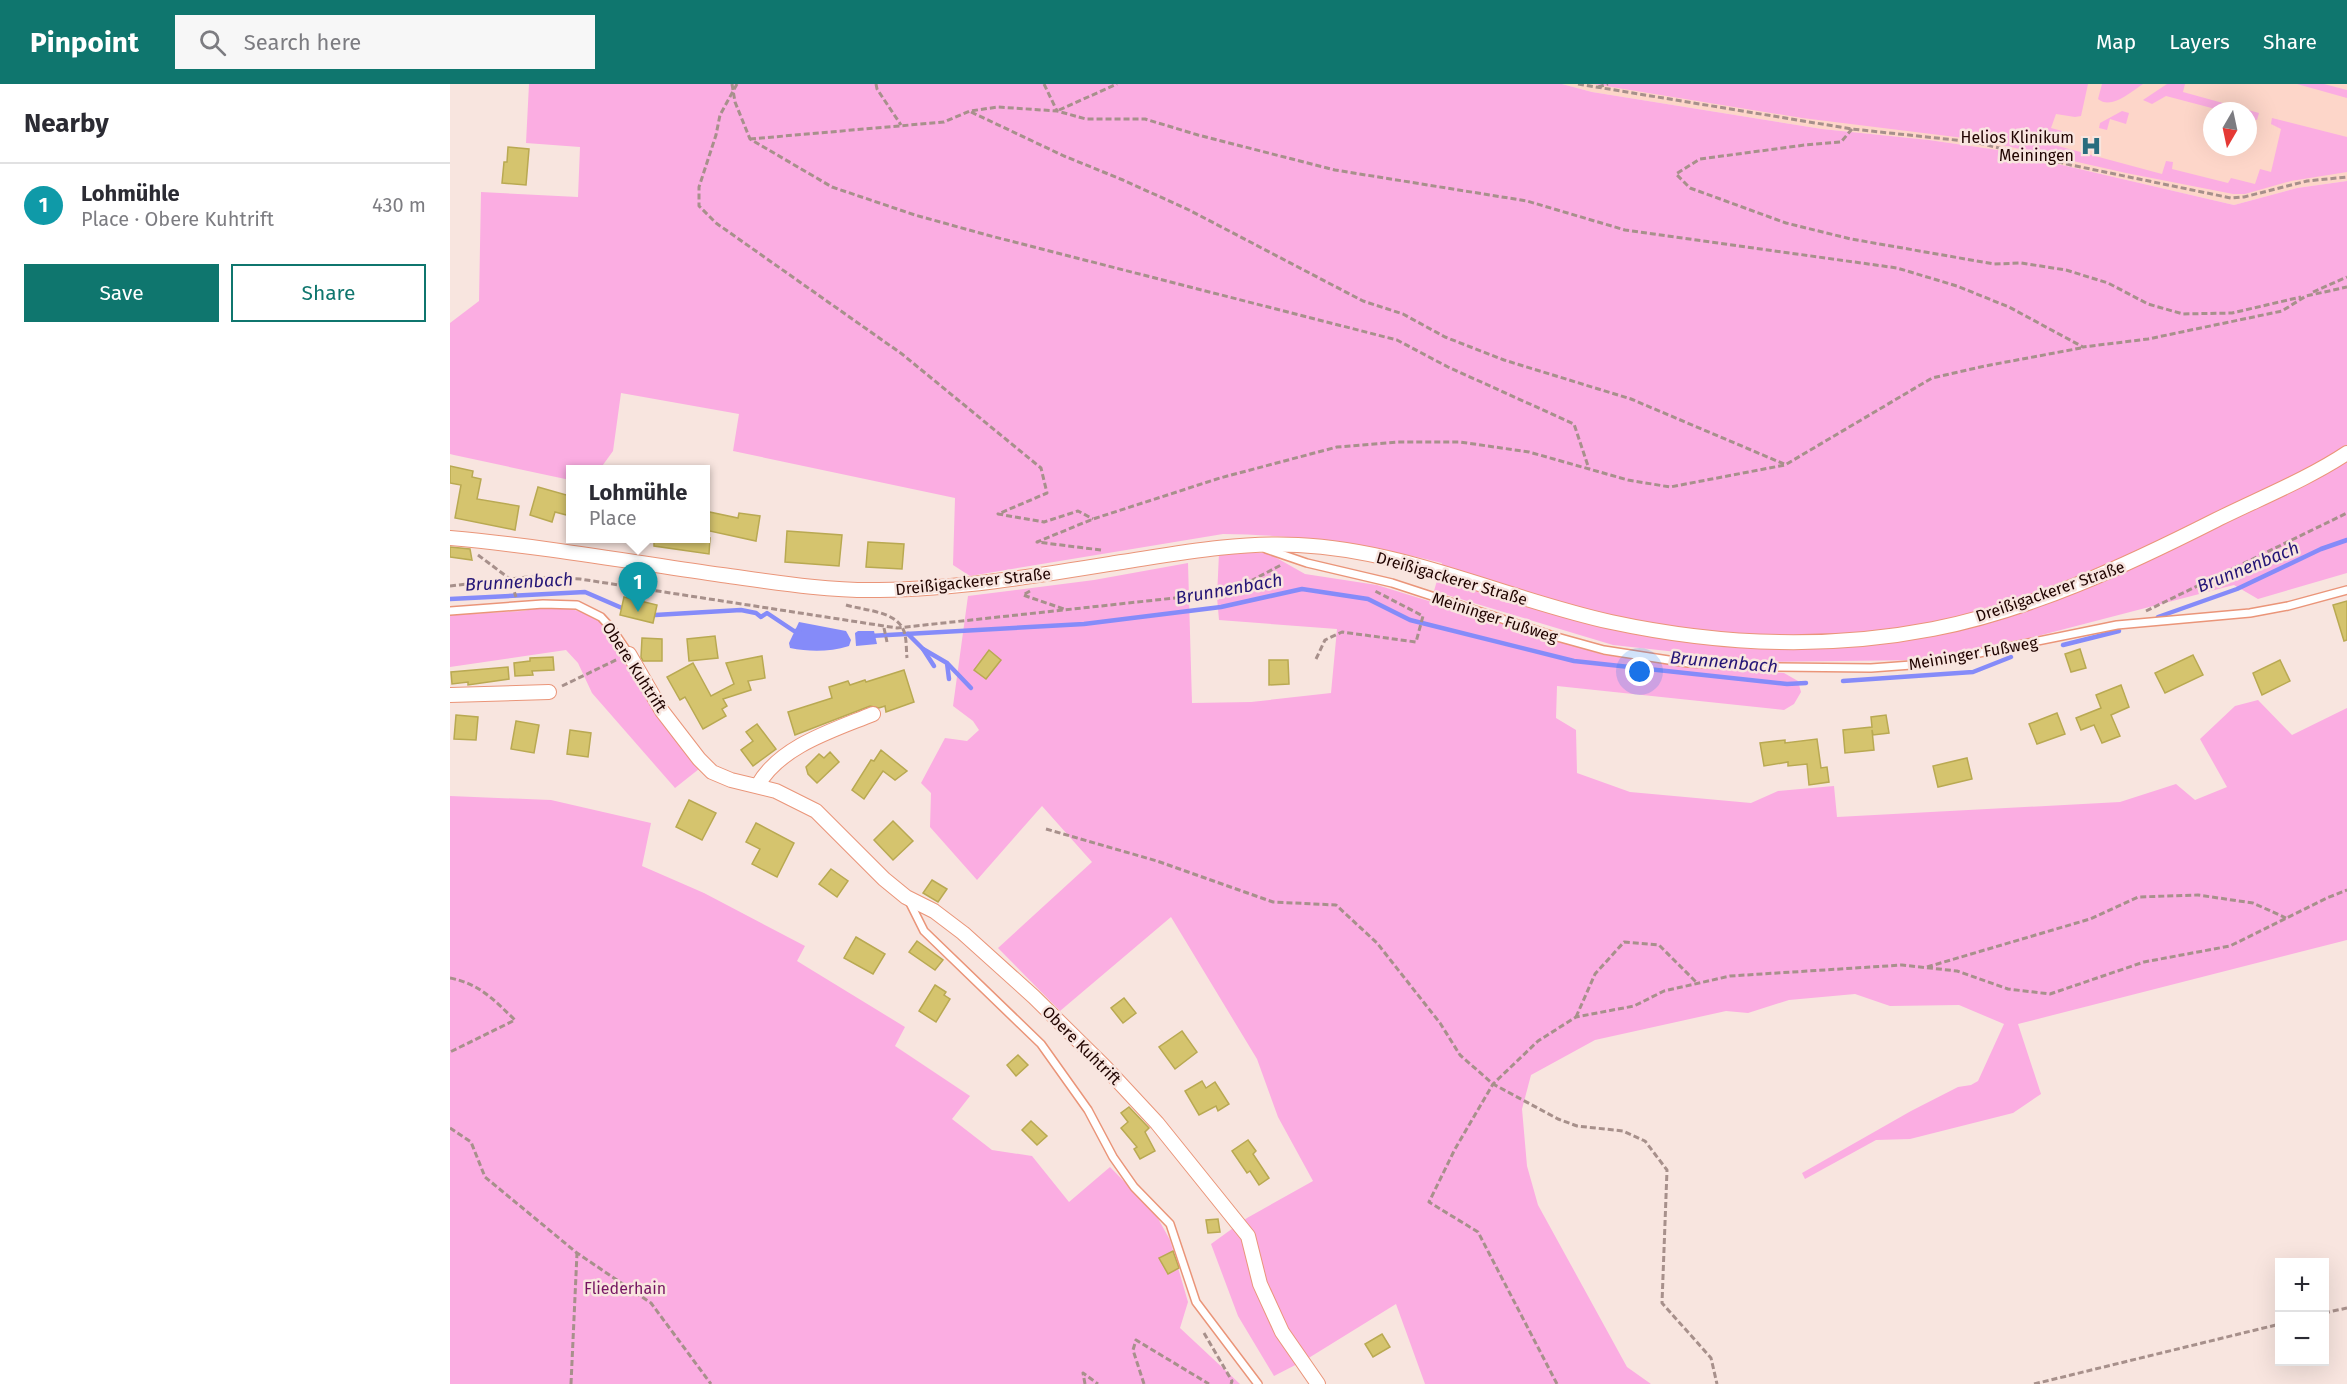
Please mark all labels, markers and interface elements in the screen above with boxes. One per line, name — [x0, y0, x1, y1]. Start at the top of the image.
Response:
search box — [175, 15, 595, 69]
text: Pinpoint — [30, 26, 139, 59]
icon: search — [196, 26, 229, 59]
text: Search here — [244, 29, 361, 56]
text: Map — [2096, 29, 2136, 55]
text: Layers — [2169, 29, 2230, 55]
text: Share — [2263, 29, 2317, 55]
north arrow — [2203, 102, 2257, 156]
text: Nearby — [24, 108, 109, 139]
place label: Helios Klinikum Meiningen — [1961, 128, 2074, 165]
hospital icon: Helios Klinikum Meiningen — [2079, 134, 2103, 158]
text: Lohmühle — [81, 180, 180, 207]
text: 1 — [39, 193, 48, 217]
text: 430 m — [372, 193, 426, 217]
text: Place · Obere Kuhtrift — [81, 207, 274, 231]
button: Save — [24, 264, 219, 322]
button: Share — [231, 264, 426, 322]
popup — [566, 465, 710, 543]
text: Lohmühle — [589, 479, 687, 506]
text: Place — [589, 506, 637, 530]
water label: Brunnenbach — [2194, 537, 2302, 597]
street label: Dreißigackerer Straße — [1374, 548, 1530, 609]
street label: Dreißigackerer Straße — [1973, 557, 2127, 626]
pin: 1 — [618, 562, 657, 612]
street label: Dreißigackerer Straße — [894, 564, 1052, 599]
water label: Brunnenbach — [464, 568, 574, 596]
water label: Brunnenbach — [1174, 569, 1284, 609]
street label: Meininger Fußweg — [1430, 588, 1561, 647]
street label: Obere Kuhtrift — [598, 619, 671, 716]
street label: Meininger Fußweg — [1907, 633, 2040, 674]
water label: Brunnenbach — [1669, 646, 1779, 678]
your location — [1625, 657, 1654, 686]
street label: Obere Kuhtrift — [1038, 1002, 1125, 1089]
map controls — [2275, 1258, 2329, 1366]
button: + — [2275, 1258, 2329, 1312]
park label: Fliederhain — [584, 1279, 666, 1298]
button: − — [2275, 1312, 2329, 1366]

